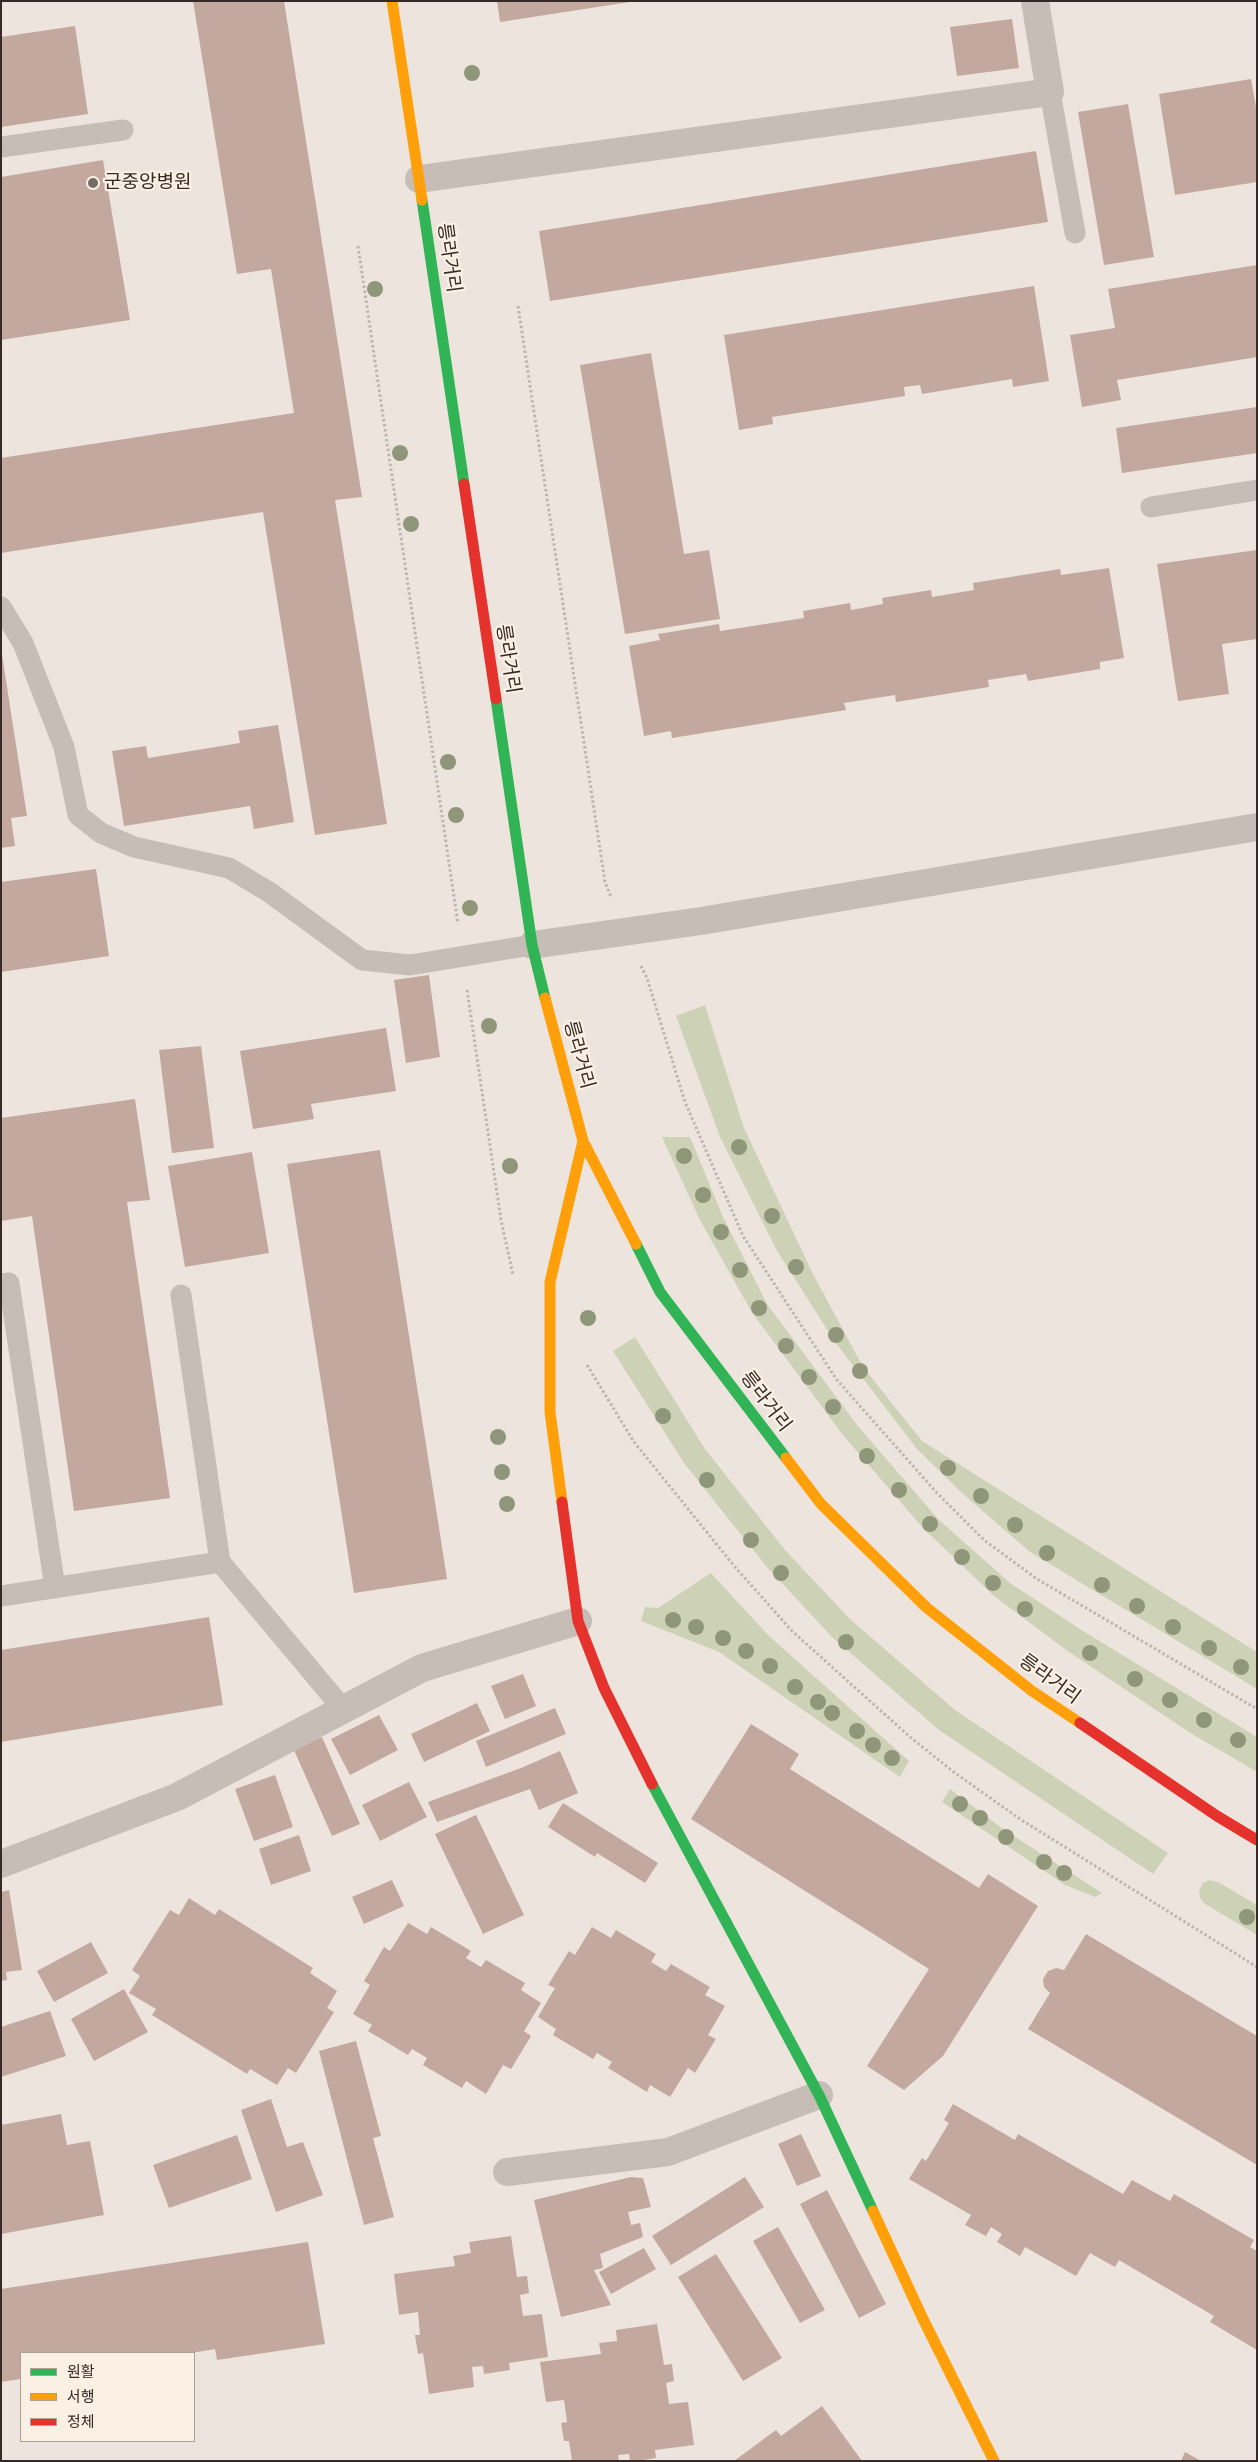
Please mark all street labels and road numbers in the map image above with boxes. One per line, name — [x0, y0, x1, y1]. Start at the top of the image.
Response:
street label: 릉라거리 — [432, 222, 464, 294]
street label: 릉라거리 — [490, 623, 524, 695]
street label: 릉라거리 — [558, 1018, 598, 1092]
street label: 릉라거리 — [735, 1367, 795, 1437]
street label: 릉라거리 — [1014, 1650, 1084, 1710]

